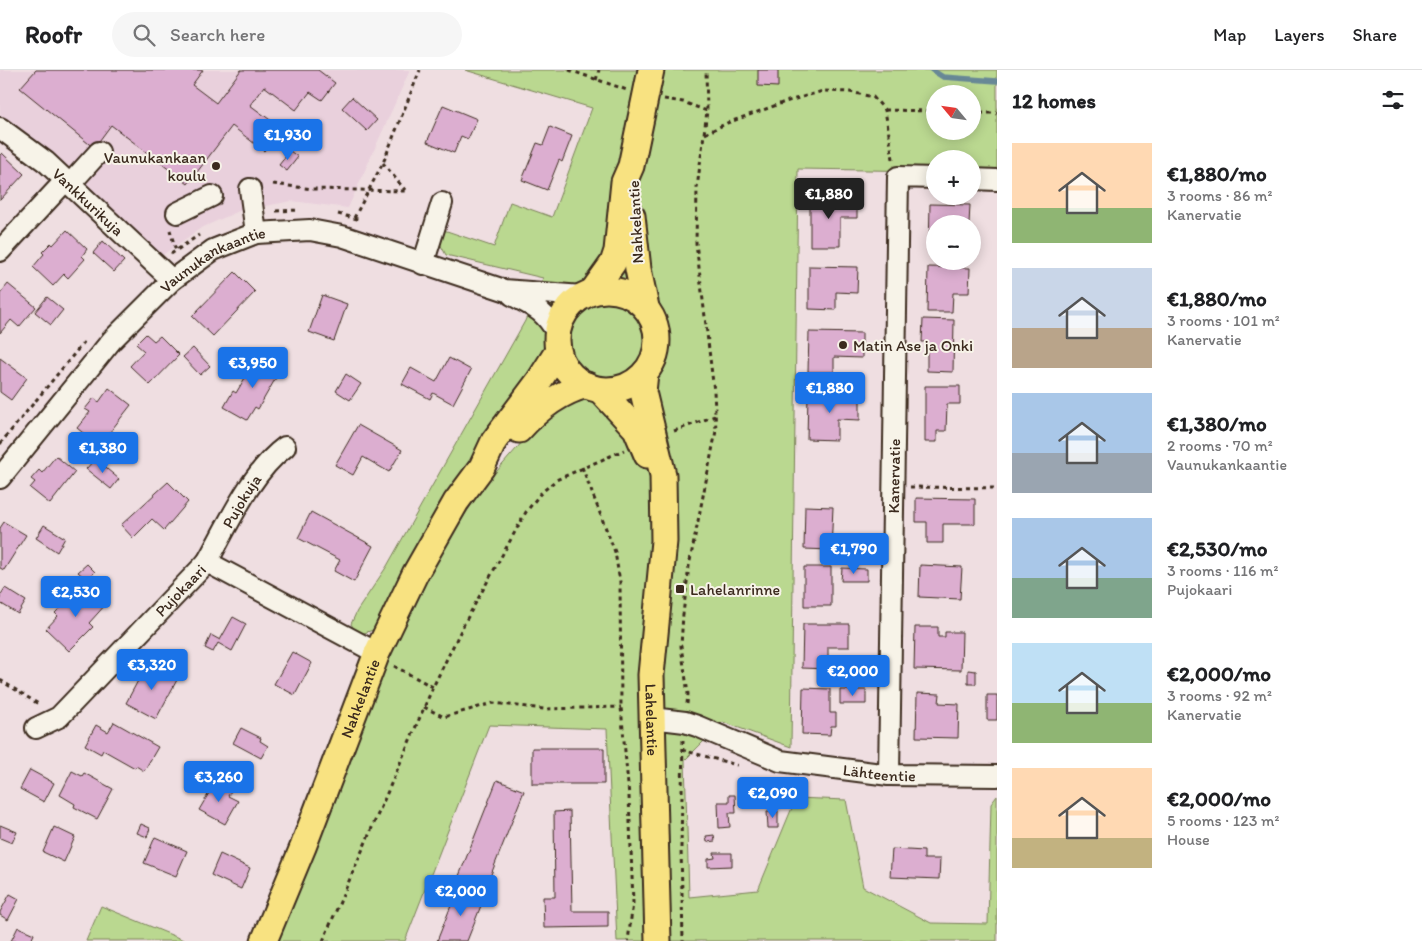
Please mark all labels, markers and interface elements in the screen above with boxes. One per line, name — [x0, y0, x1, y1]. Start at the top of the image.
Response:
search box — [112, 12, 462, 57]
text: Roofr — [25, 20, 82, 49]
icon: search — [130, 21, 158, 49]
text: Search here — [170, 23, 265, 46]
text: Map — [1213, 24, 1246, 46]
text: Layers — [1274, 24, 1324, 46]
text: Share — [1352, 24, 1397, 46]
north arrow — [926, 85, 981, 140]
map controls — [926, 85, 981, 270]
icon: filters — [1379, 86, 1407, 114]
text: 12 homes — [1012, 88, 1096, 113]
pin: €1,930 — [247, 118, 329, 161]
text: €1,930 — [264, 125, 312, 144]
place label: Vaunukankaan koulu — [104, 148, 206, 185]
button: + — [926, 150, 981, 205]
marker: Vaunukankaan koulu — [210, 160, 222, 172]
text: €1,880/mo — [1167, 161, 1267, 186]
icon: home — [1052, 163, 1112, 223]
street label: Vankkurikuja — [48, 164, 128, 240]
pin: €1,880 — [788, 178, 870, 220]
street label: Nahkelantie — [624, 180, 647, 264]
text: €1,880 — [805, 184, 853, 203]
text: 3 rooms · 86 m² — [1167, 186, 1272, 205]
text: Kanervatie — [1167, 205, 1242, 224]
button: − — [926, 215, 981, 270]
street label: Vaunukankaantie — [156, 223, 266, 297]
text: €1,880/mo — [1167, 286, 1267, 311]
icon: home — [1052, 288, 1112, 348]
text: 3 rooms · 101 m² — [1167, 311, 1280, 330]
text: Kanervatie — [1167, 330, 1242, 349]
place label: Matin Ase ja Onki — [853, 336, 973, 355]
marker: Matin Ase ja Onki — [837, 339, 849, 351]
pin: €3,950 — [212, 346, 294, 389]
text: €3,950 — [229, 353, 277, 372]
pin: €1,880 — [789, 372, 871, 414]
text: €1,880 — [806, 378, 854, 397]
text: €1,380/mo — [1167, 411, 1267, 436]
icon: home — [1052, 413, 1112, 473]
pin: €1,380 — [62, 432, 144, 474]
text: 2 rooms · 70 m² — [1167, 436, 1273, 455]
text: €1,380 — [79, 438, 127, 457]
street label: Kanervatie — [884, 439, 904, 514]
text: Vaunukankaantie — [1167, 455, 1287, 474]
street label: Pujokuja — [218, 470, 266, 531]
pin: €1,790 — [813, 532, 895, 575]
text: €2,530/mo — [1167, 536, 1268, 561]
icon: home — [1052, 538, 1112, 598]
text: €1,790 — [831, 539, 877, 558]
street label: Pujokaari — [151, 560, 210, 621]
text: 3 rooms · 116 m² — [1167, 561, 1278, 580]
pin: €2,530 — [35, 576, 117, 618]
place label: Lahelanrinne — [690, 580, 780, 599]
text: Pujokaari — [1167, 580, 1232, 599]
text: €2,530 — [52, 582, 100, 601]
marker: Lahelanrinne — [674, 583, 686, 595]
pin: €3,320 — [111, 648, 193, 691]
pin: €2,000 — [812, 654, 894, 697]
text: €3,320 — [128, 655, 176, 674]
street label: Nahkelantie — [337, 656, 384, 741]
text: €2,000 — [828, 661, 878, 680]
text: €2,000/mo — [1167, 661, 1271, 686]
icon: home — [1052, 663, 1112, 723]
street label: Lahelantie — [641, 683, 662, 756]
text: 3 rooms · 92 m² — [1167, 686, 1272, 705]
text: Kanervatie — [1167, 705, 1242, 724]
pin: €3,260 — [178, 760, 260, 803]
street label: Lähteentie — [842, 760, 916, 785]
text: €3,260 — [195, 767, 243, 786]
pin: €2,090 — [732, 776, 814, 819]
text: €2,090 — [748, 783, 798, 802]
text: €2,000/mo — [1167, 786, 1271, 811]
icon: home — [1052, 788, 1112, 848]
text: 5 rooms · 123 m² — [1167, 811, 1279, 830]
text: House — [1167, 830, 1210, 849]
pin: €2,000 — [420, 874, 502, 917]
text: €2,000 — [436, 881, 486, 900]

